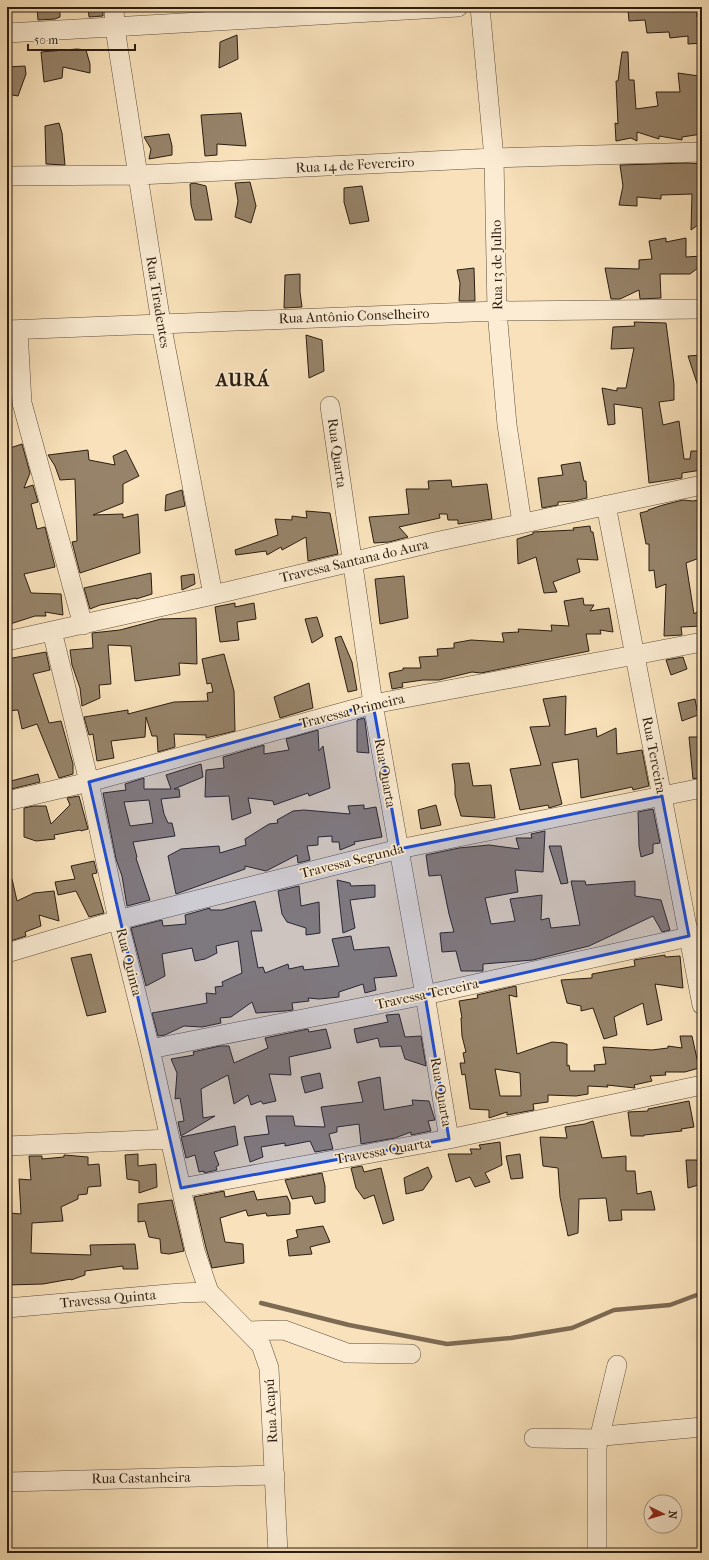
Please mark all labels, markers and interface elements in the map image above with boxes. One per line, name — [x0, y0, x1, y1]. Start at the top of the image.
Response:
scale bar — [28, 26, 135, 52]
text: 50 m — [34, 33, 58, 47]
street label: Rua 14 de Fevereiro — [295, 153, 415, 177]
street label: Rua 13 de Julho — [488, 220, 506, 310]
street label: Rua Tiradentes — [142, 255, 174, 349]
street label: Rua Antônio Conselheiro — [278, 305, 430, 327]
district label: AURÁ — [215, 368, 270, 391]
street label: Rua Quarta — [324, 417, 350, 489]
street label: Travessa Santana do Aura — [278, 536, 430, 586]
street label: Travessa Primeira — [298, 690, 407, 732]
street label: Rua Terceira — [638, 715, 670, 795]
street label: Rua Quarta — [371, 737, 400, 809]
street label: Travessa Segunda — [298, 840, 406, 882]
street label: Rua Quinta — [112, 926, 146, 998]
street label: Travessa Terceira — [374, 975, 481, 1013]
street label: Rua Quarta — [427, 1056, 456, 1128]
street label: Travessa Quarta — [334, 1134, 433, 1168]
street label: Travessa Quinta — [59, 1286, 157, 1312]
street label: Rua Acapú — [261, 1378, 281, 1444]
street label: Rua Castanheira — [91, 1469, 191, 1487]
north arrow — [643, 1494, 683, 1534]
text: N — [666, 1510, 679, 1520]

